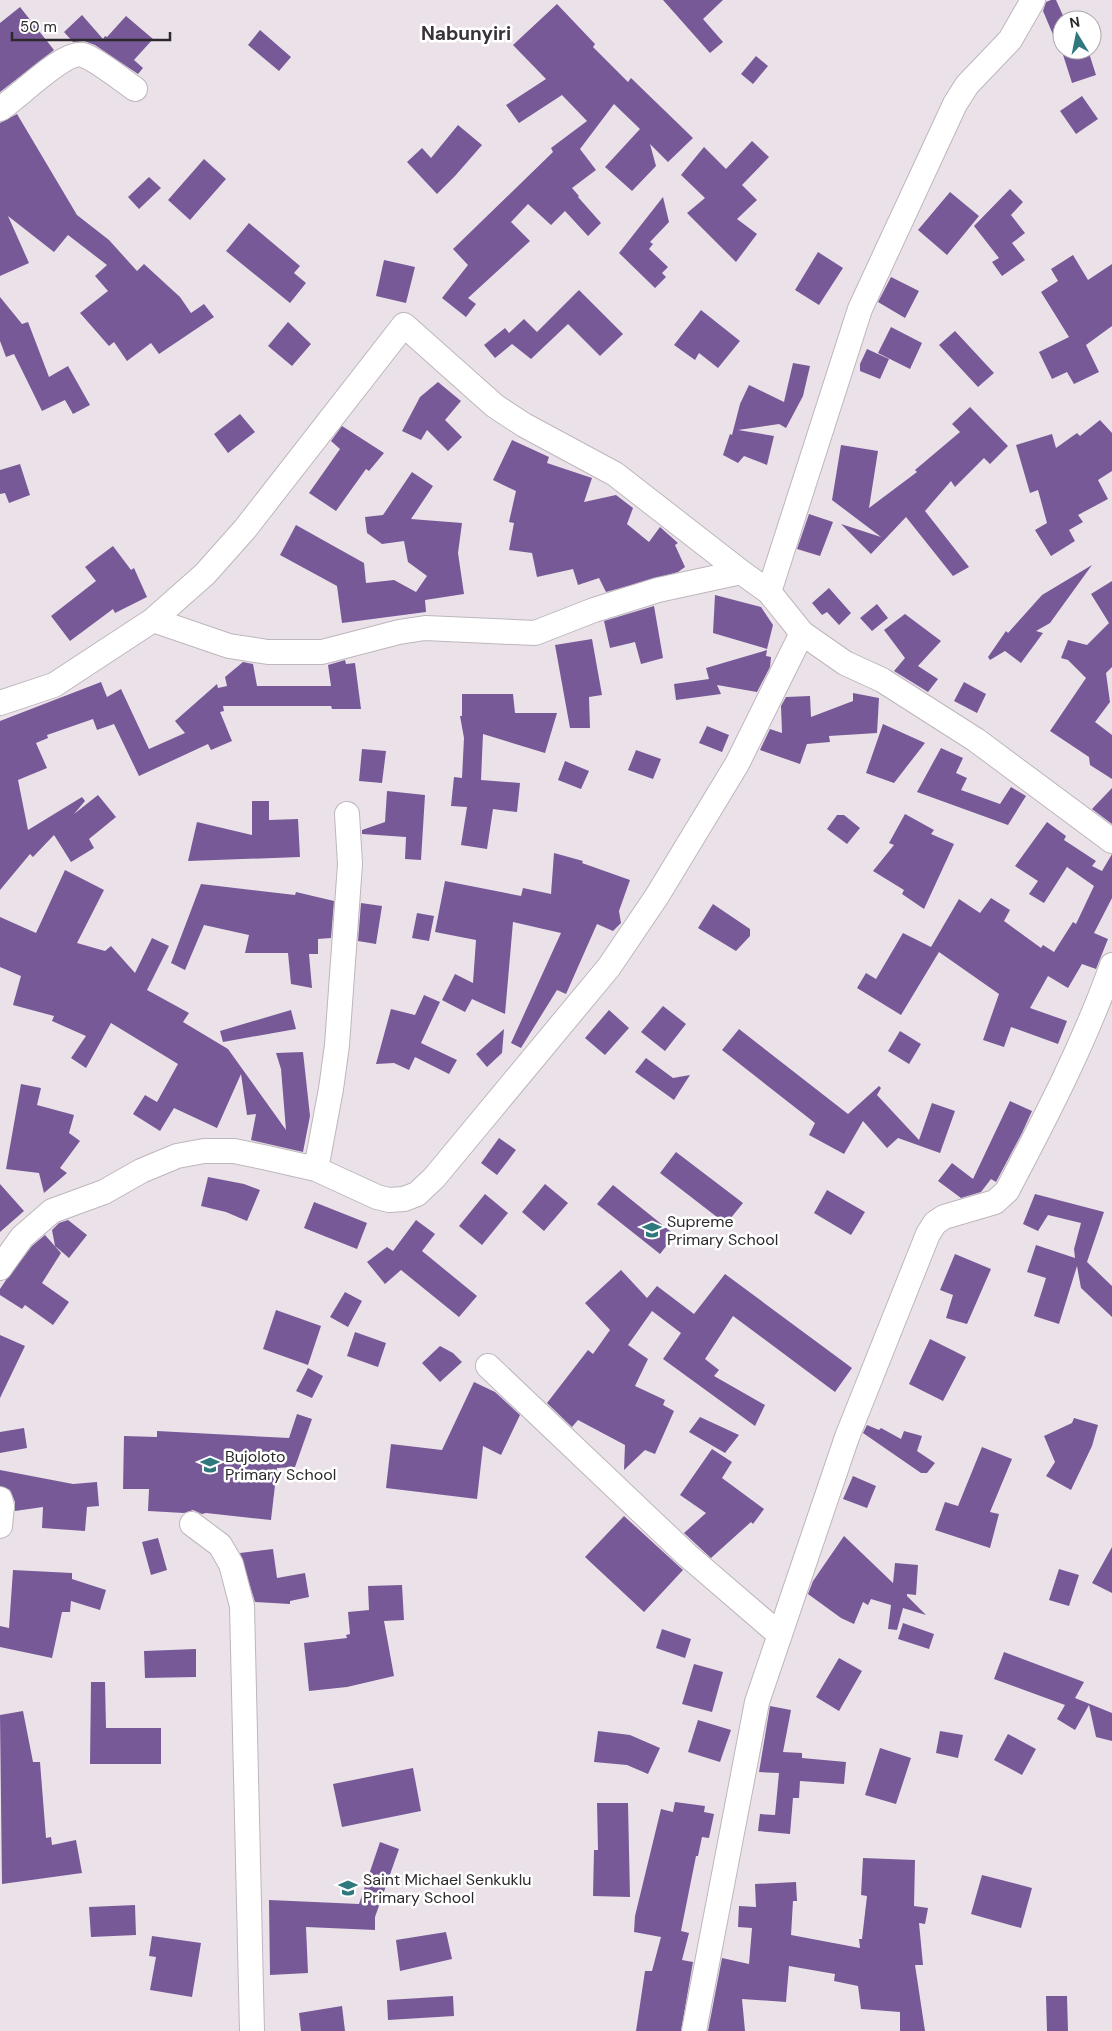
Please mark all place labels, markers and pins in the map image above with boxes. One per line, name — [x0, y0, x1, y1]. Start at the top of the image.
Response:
place label: Supreme Primary School — [667, 1211, 778, 1250]
school or university icon: Supreme Primary School — [641, 1219, 663, 1241]
place label: Bujoloto Primary School — [225, 1446, 336, 1485]
school or university icon: Bujoloto Primary School — [199, 1454, 221, 1476]
place label: Saint Michael Senkuklu Primary School — [363, 1869, 531, 1908]
school or university icon: Saint Michael Senkuklu Primary School — [337, 1877, 359, 1899]

